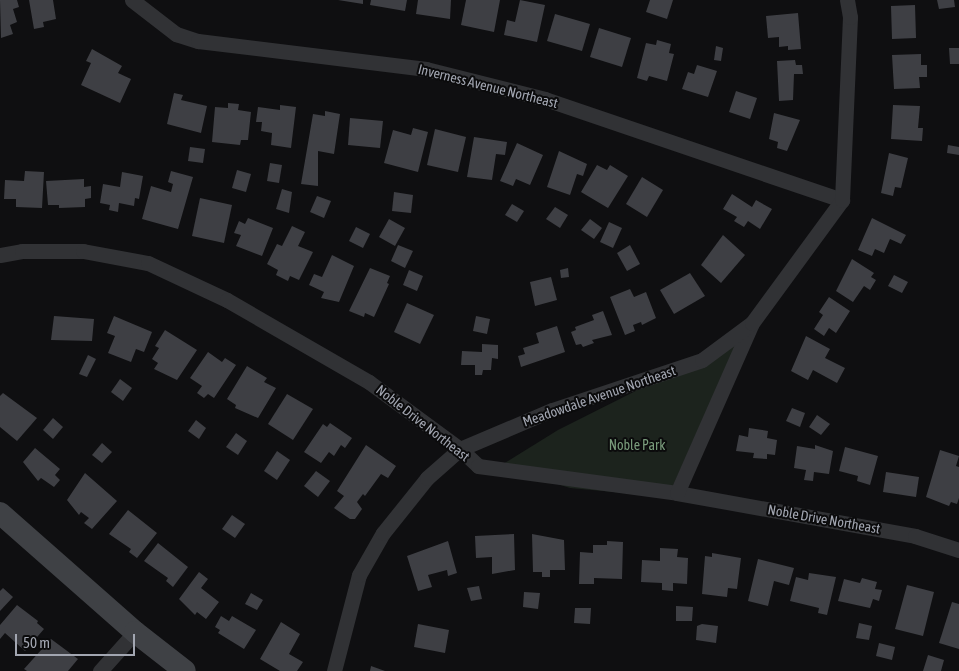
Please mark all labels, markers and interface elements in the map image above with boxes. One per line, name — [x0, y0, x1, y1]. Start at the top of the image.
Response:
street label: Inverness Avenue Northeast — [416, 60, 560, 112]
street label: Meadowdale Avenue Northeast — [520, 362, 678, 430]
street label: Noble Drive Northeast — [373, 381, 473, 465]
park label: Noble Park — [609, 437, 665, 453]
street label: Noble Drive Northeast — [766, 501, 882, 537]
scale bar — [18, 624, 138, 656]
text: 50 m — [23, 634, 50, 651]

